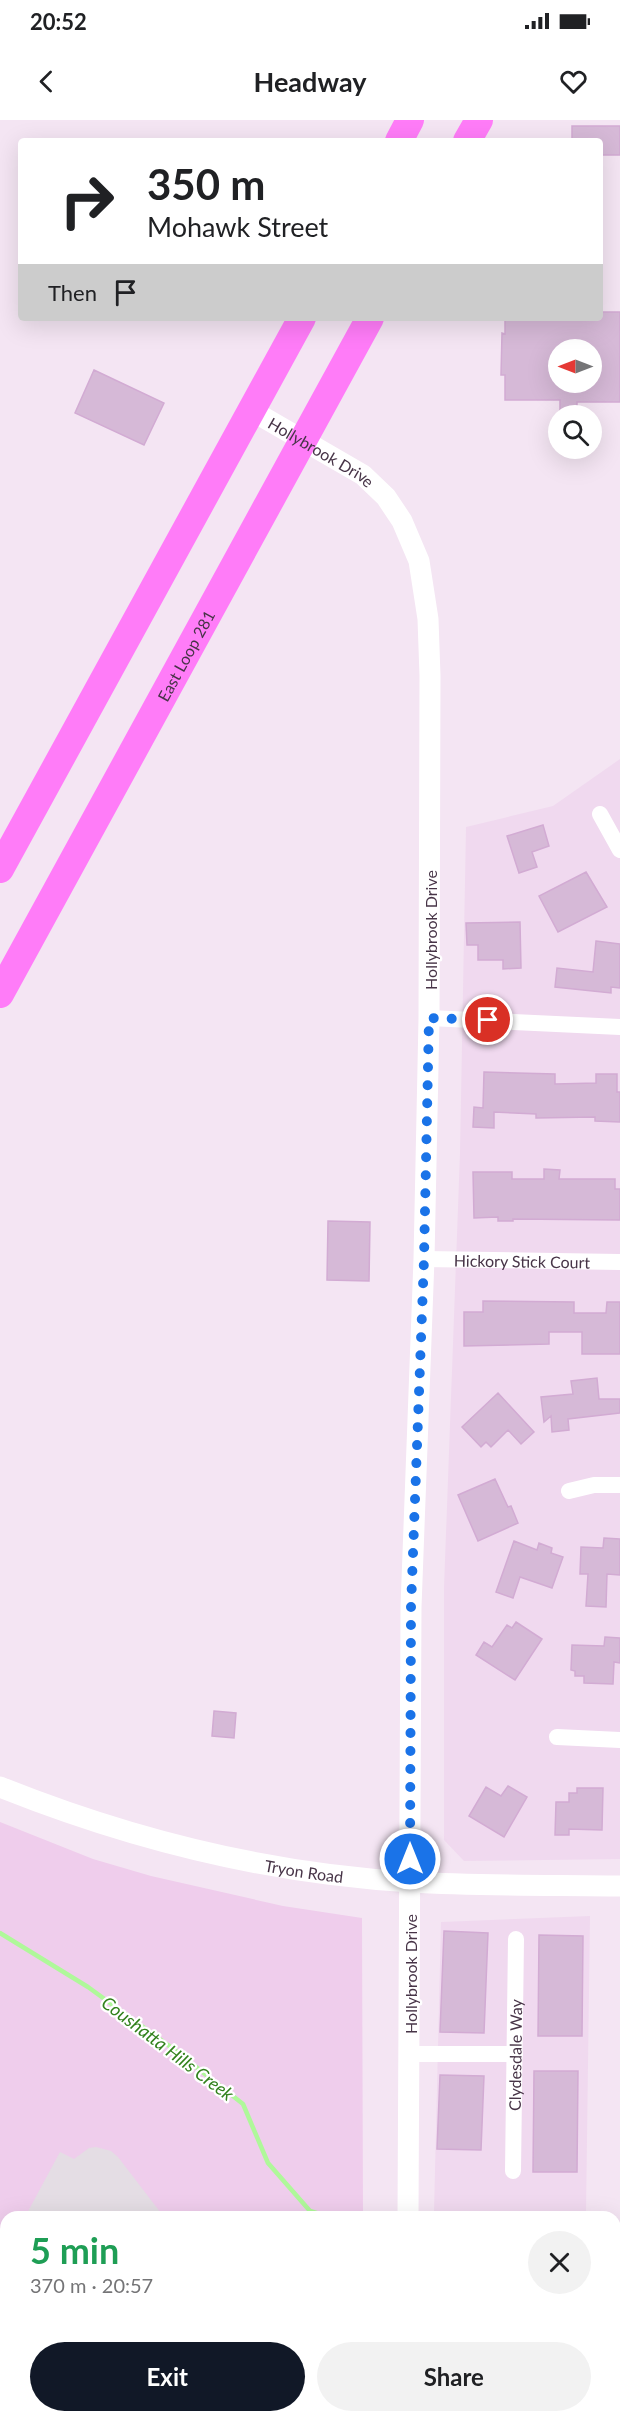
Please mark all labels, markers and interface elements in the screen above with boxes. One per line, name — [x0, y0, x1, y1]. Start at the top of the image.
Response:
text: 20:52 — [30, 8, 87, 35]
icon: back — [30, 65, 63, 98]
text: Headway — [254, 65, 366, 98]
icon: heart — [557, 65, 590, 98]
text: 350 m — [147, 159, 265, 209]
icon: right — [48, 162, 126, 240]
text: Mohawk Street — [147, 210, 328, 243]
icon: arrive — [109, 276, 142, 309]
text: Then — [48, 279, 97, 306]
north arrow — [548, 339, 602, 393]
map controls — [548, 339, 602, 459]
button: search — [548, 405, 602, 459]
street label: Hollybrook Drive — [265, 413, 379, 490]
street label: East Loop 281 — [153, 607, 218, 704]
street label: Hollybrook Drive — [421, 870, 440, 990]
pin — [462, 994, 513, 1045]
icon: arrive — [471, 1003, 504, 1036]
street label: Hickory Stick Court — [454, 1250, 591, 1271]
position arrow — [378, 1827, 442, 1891]
street label: Tryon Road — [263, 1855, 344, 1886]
street label: Hollybrook Drive — [401, 1914, 420, 2034]
water label: Coushatta Hills Creek — [98, 1991, 239, 2105]
street label: Clydesdale Way — [504, 1998, 525, 2111]
text: 5 min — [30, 2228, 119, 2272]
button: close — [528, 2231, 591, 2294]
text: 370 m · 20:57 — [30, 2273, 153, 2297]
button: Exit — [30, 2342, 305, 2411]
button: Share — [317, 2342, 591, 2411]

